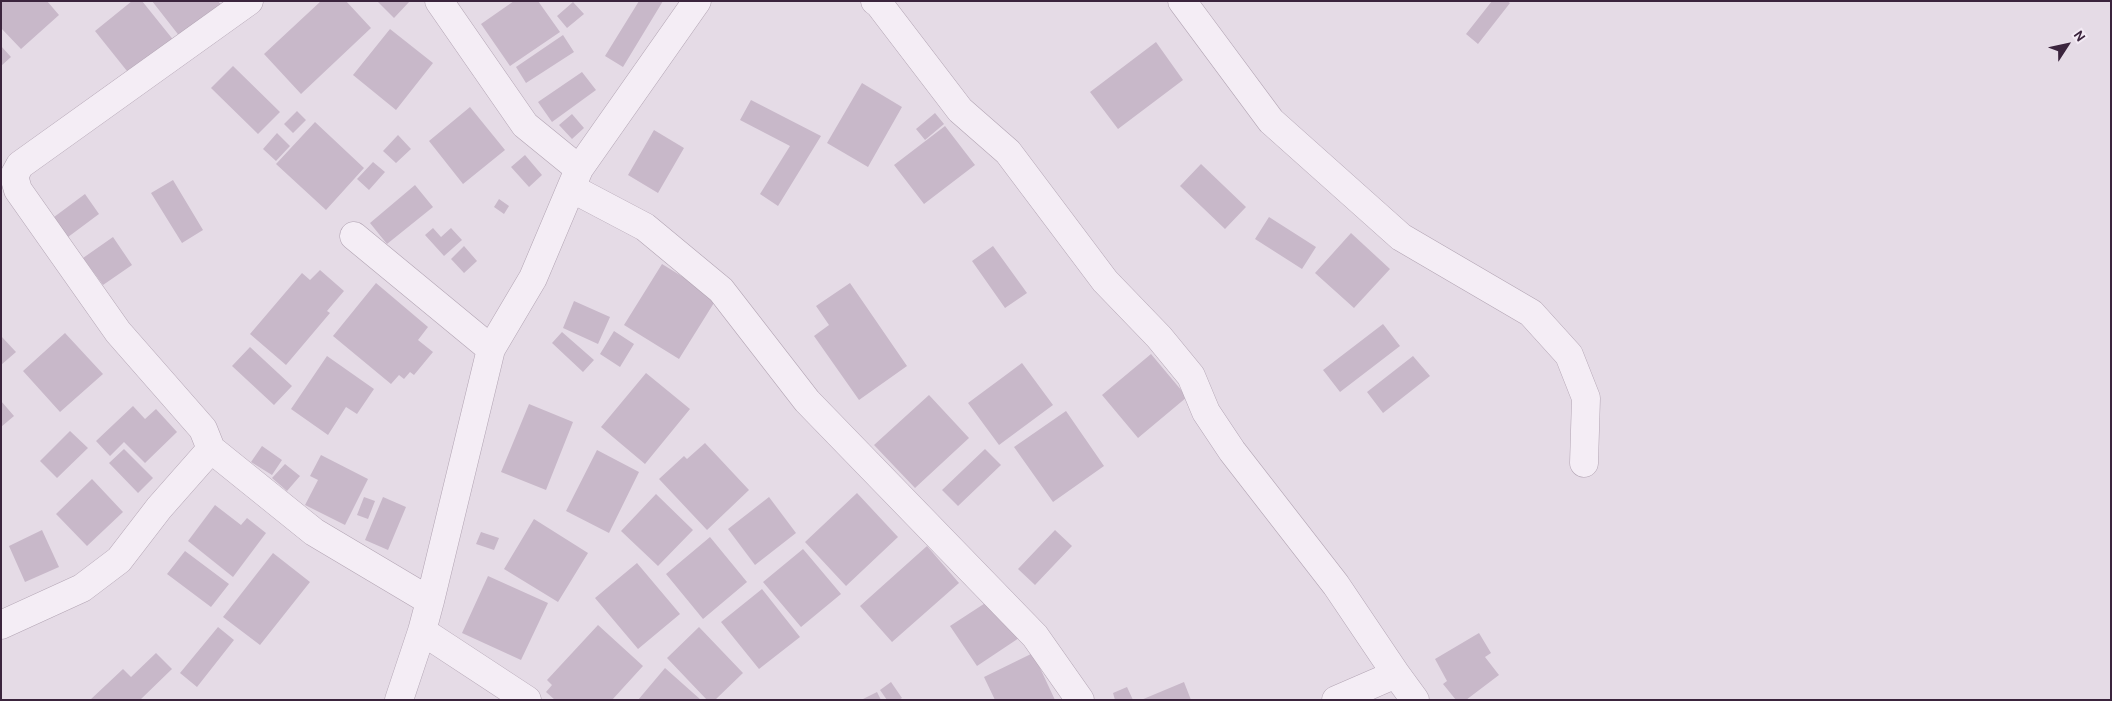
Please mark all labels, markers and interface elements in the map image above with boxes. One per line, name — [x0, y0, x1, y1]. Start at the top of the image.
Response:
north arrow — [2042, 20, 2092, 70]
text: N — [2070, 27, 2090, 45]

